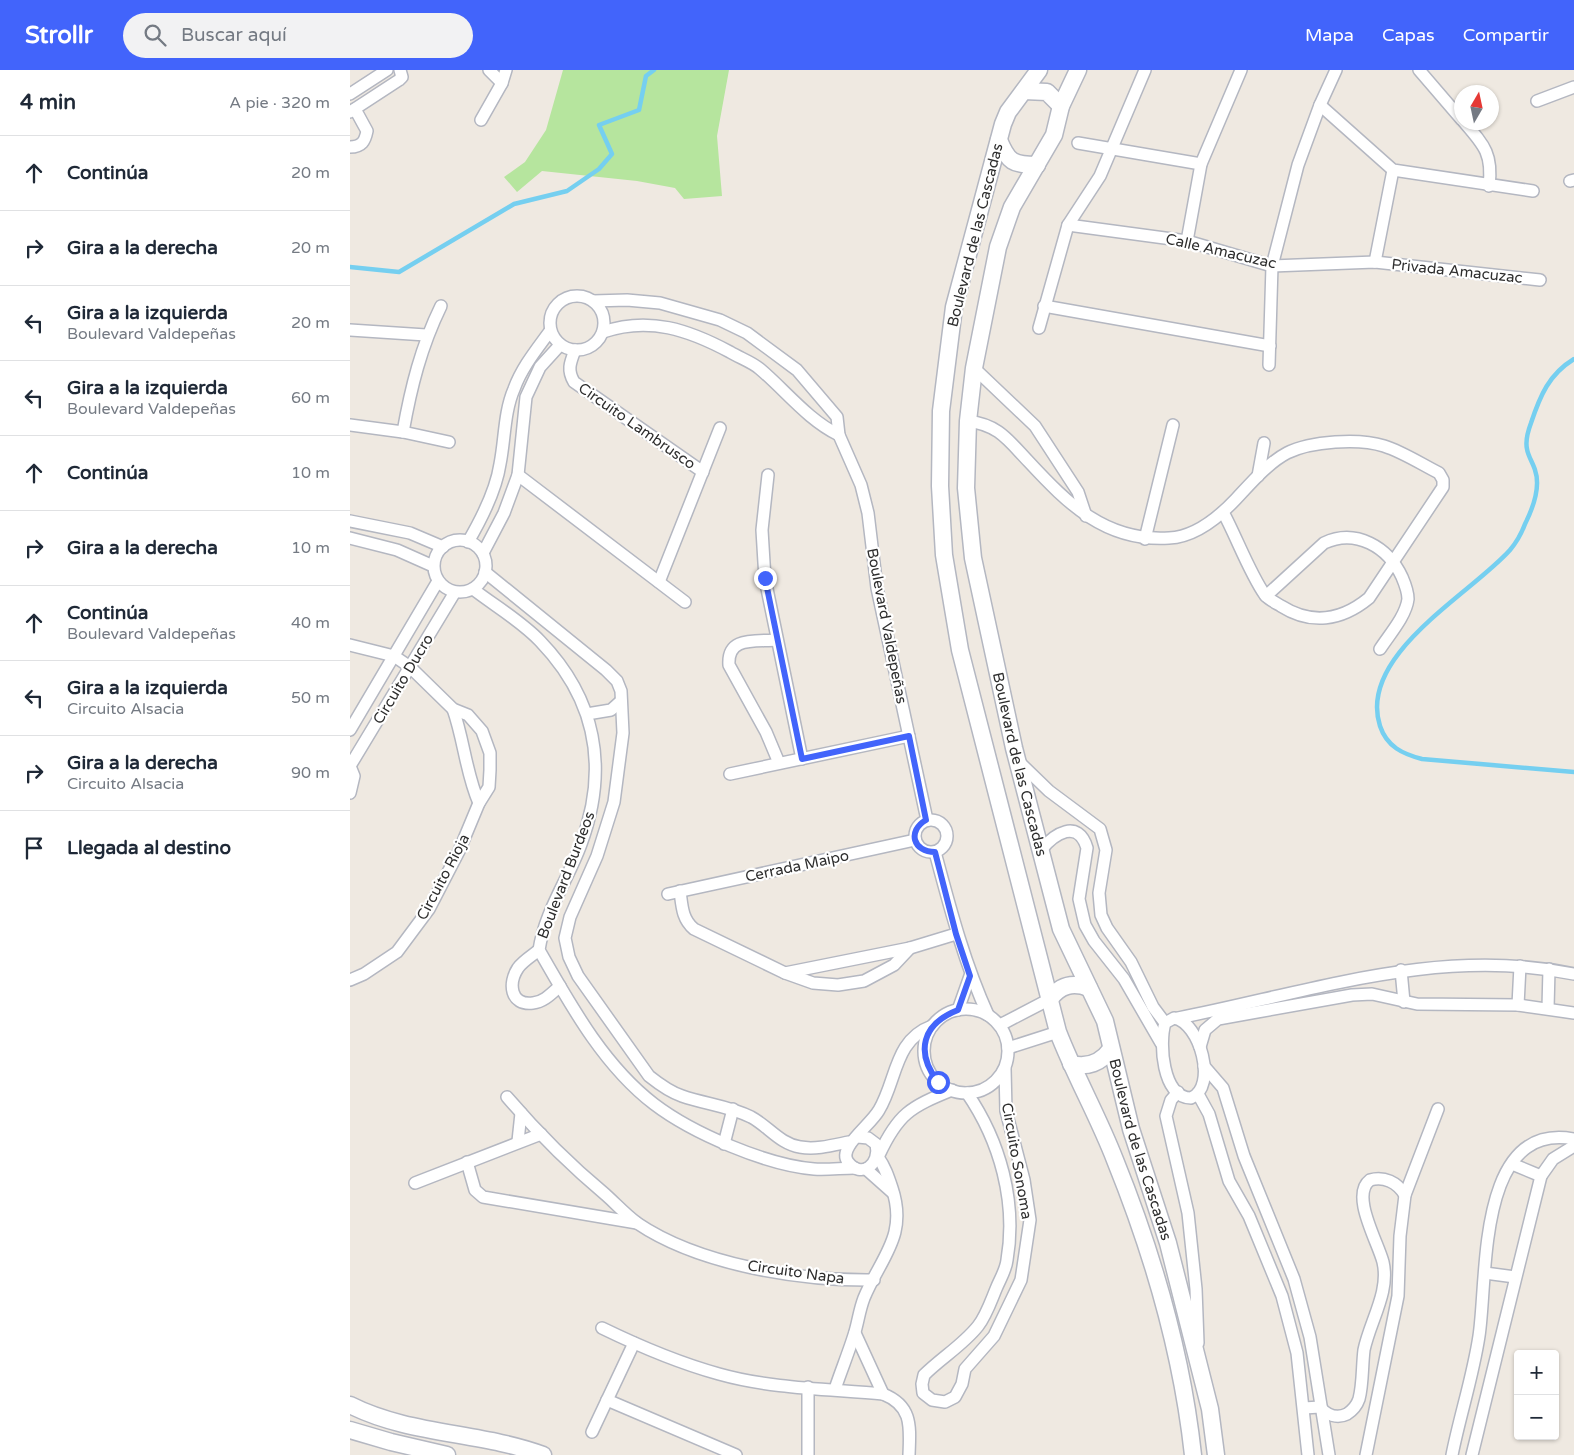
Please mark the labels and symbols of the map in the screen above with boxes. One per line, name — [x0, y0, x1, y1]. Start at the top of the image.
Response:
north arrow — [1454, 85, 1499, 130]
street label: Boulevard de las Cascadas — [943, 141, 1007, 329]
street label: Calle Amacuzac — [1164, 230, 1278, 272]
street label: Privada Amacuzac — [1390, 255, 1524, 287]
street label: Circuito Lambrusco — [575, 379, 699, 473]
street label: Boulevard Valdepeñas — [863, 547, 911, 705]
route end — [754, 567, 777, 590]
street label: Circuito Ducro — [369, 631, 437, 727]
street label: Boulevard de las Cascadas — [989, 671, 1051, 858]
street label: Boulevard Burdeos — [533, 809, 599, 941]
street label: Circuito Rioja — [413, 831, 473, 923]
street label: Cerrada Maipo — [743, 846, 851, 886]
street label: Boulevard de las Cascadas — [1105, 1057, 1176, 1243]
route start — [927, 1071, 950, 1094]
street label: Circuito Sonoma — [998, 1101, 1036, 1221]
street label: Circuito Napa — [746, 1256, 846, 1288]

